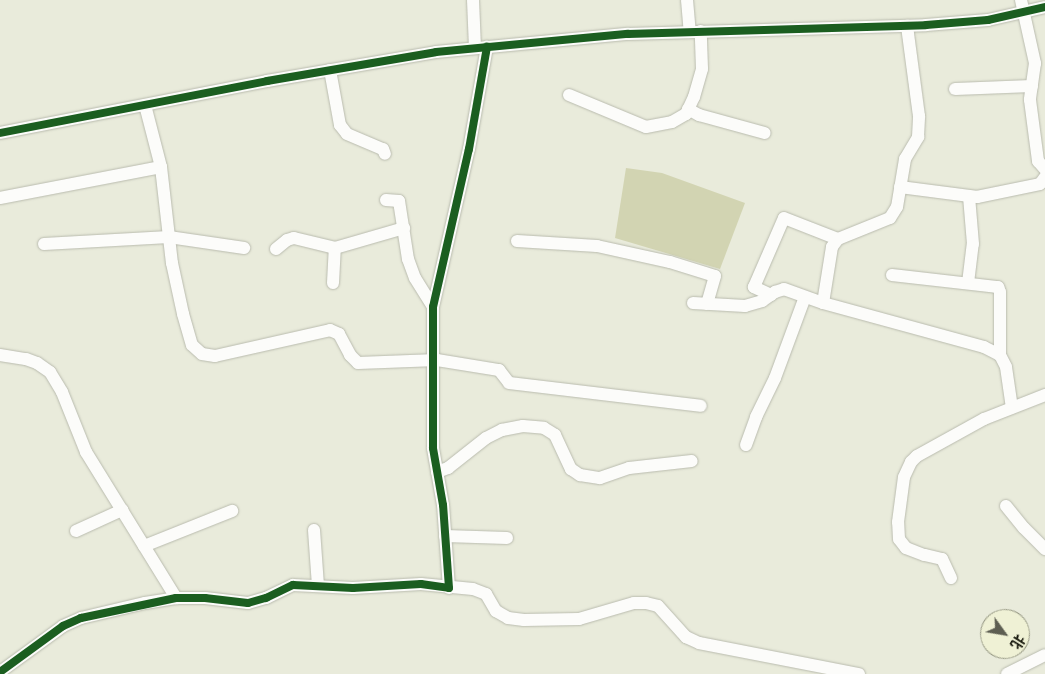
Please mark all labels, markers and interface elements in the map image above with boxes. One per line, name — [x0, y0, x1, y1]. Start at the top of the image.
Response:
north arrow — [980, 609, 1030, 659]
text: 北 — [1006, 631, 1028, 652]

